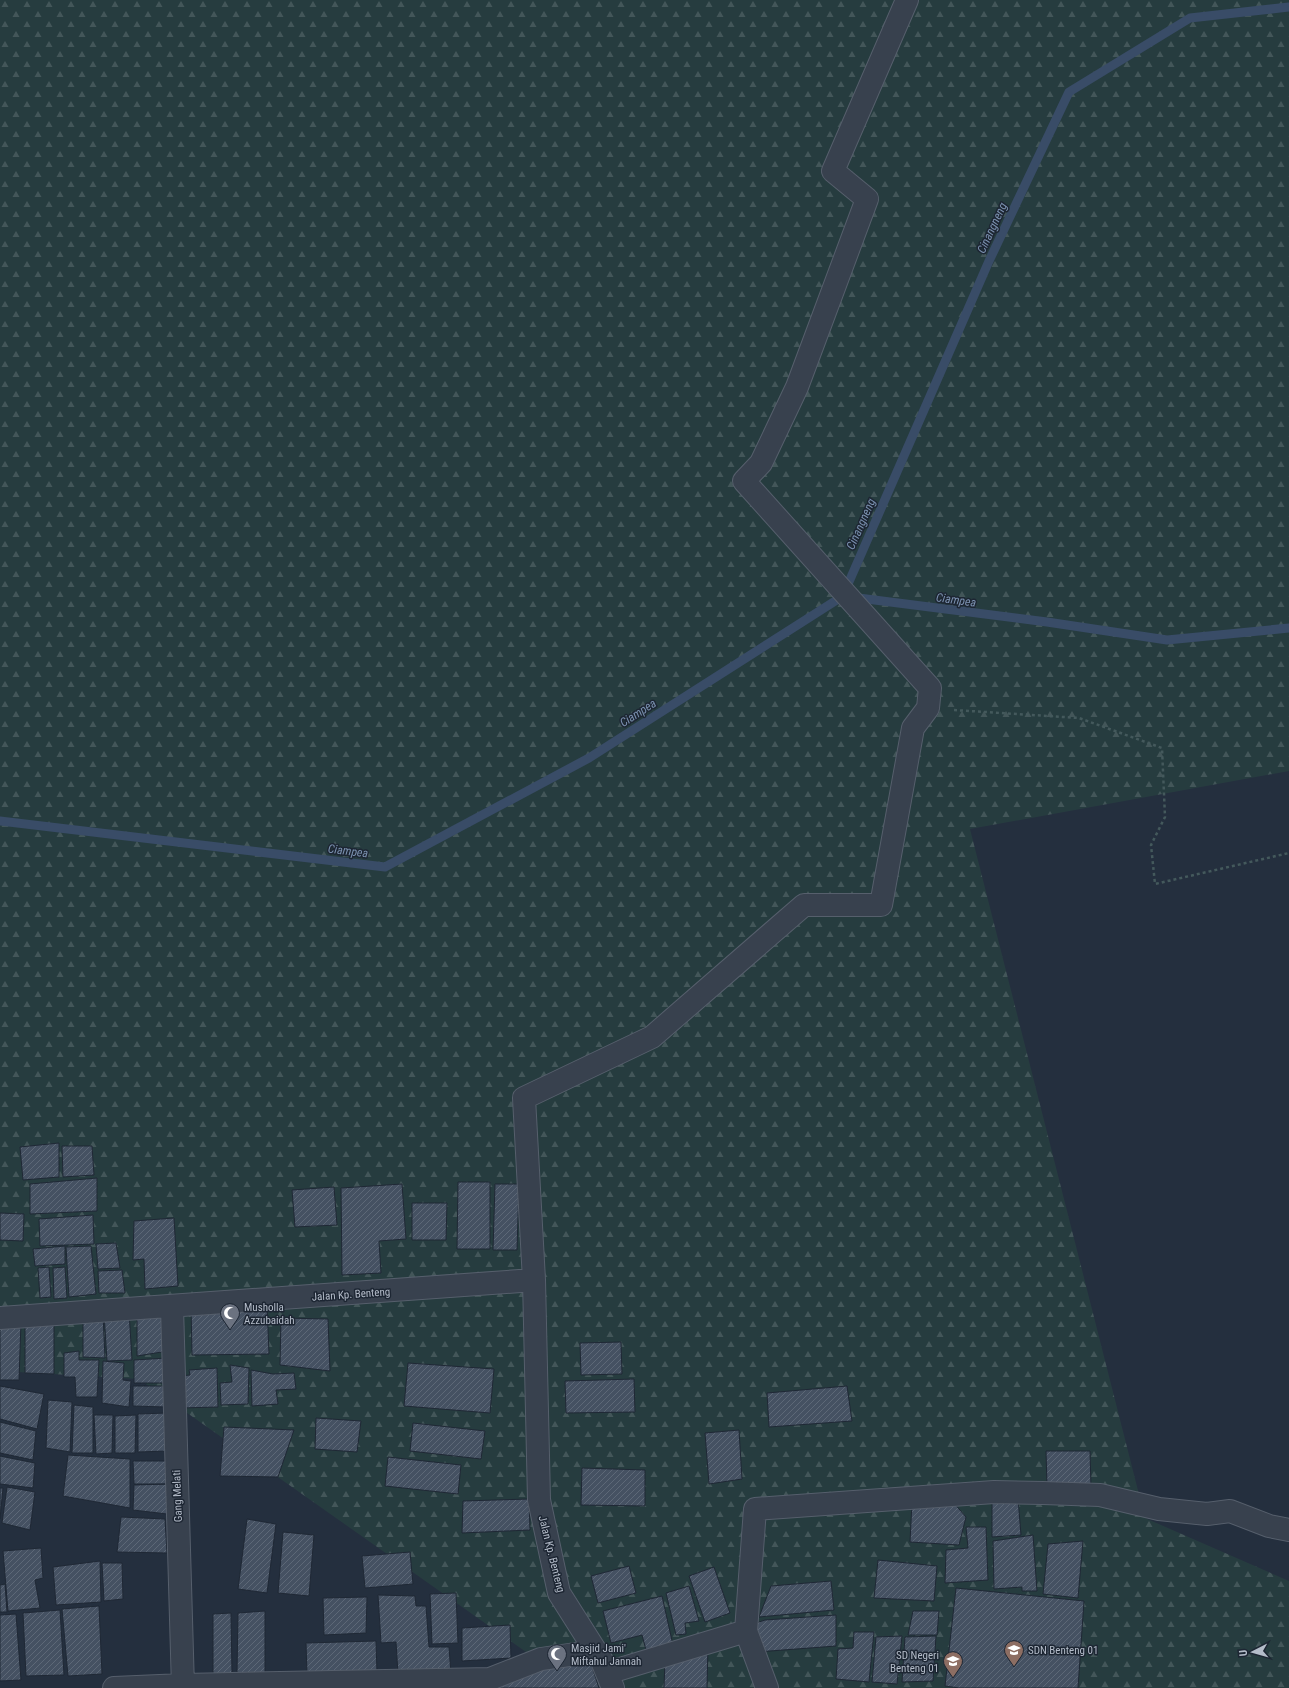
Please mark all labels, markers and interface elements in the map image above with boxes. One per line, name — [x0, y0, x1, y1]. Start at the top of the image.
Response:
water label: Cinangneng — [974, 200, 1010, 256]
water label: Cinangneng — [844, 496, 879, 552]
water label: Ciampea — [935, 590, 977, 610]
water label: Ciampea — [617, 696, 659, 730]
water label: Ciampea — [327, 842, 369, 860]
street label: Jalan Kp. Benteng — [311, 1285, 391, 1304]
place label: Musholla Azzubaidah — [244, 1301, 295, 1327]
mosque icon: Musholla Azzubaidah — [219, 1302, 241, 1330]
street label: Gang Melati — [170, 1470, 185, 1522]
street label: Jalan Kp. Benteng — [536, 1514, 567, 1594]
north arrow — [1233, 1632, 1273, 1672]
school or university icon: SDN Benteng 01 — [1003, 1639, 1025, 1667]
place label: Masjid Jami' Miftahul Jannah — [571, 1642, 641, 1668]
mosque icon: Masjid Jami' Miftahul Jannah — [546, 1643, 568, 1671]
place label: SDN Benteng 01 — [1028, 1644, 1098, 1657]
place label: SD Negeri Benteng 01 — [890, 1649, 939, 1675]
text: U — [1237, 1649, 1250, 1657]
school or university icon: SD Negeri Benteng 01 — [942, 1650, 964, 1678]

